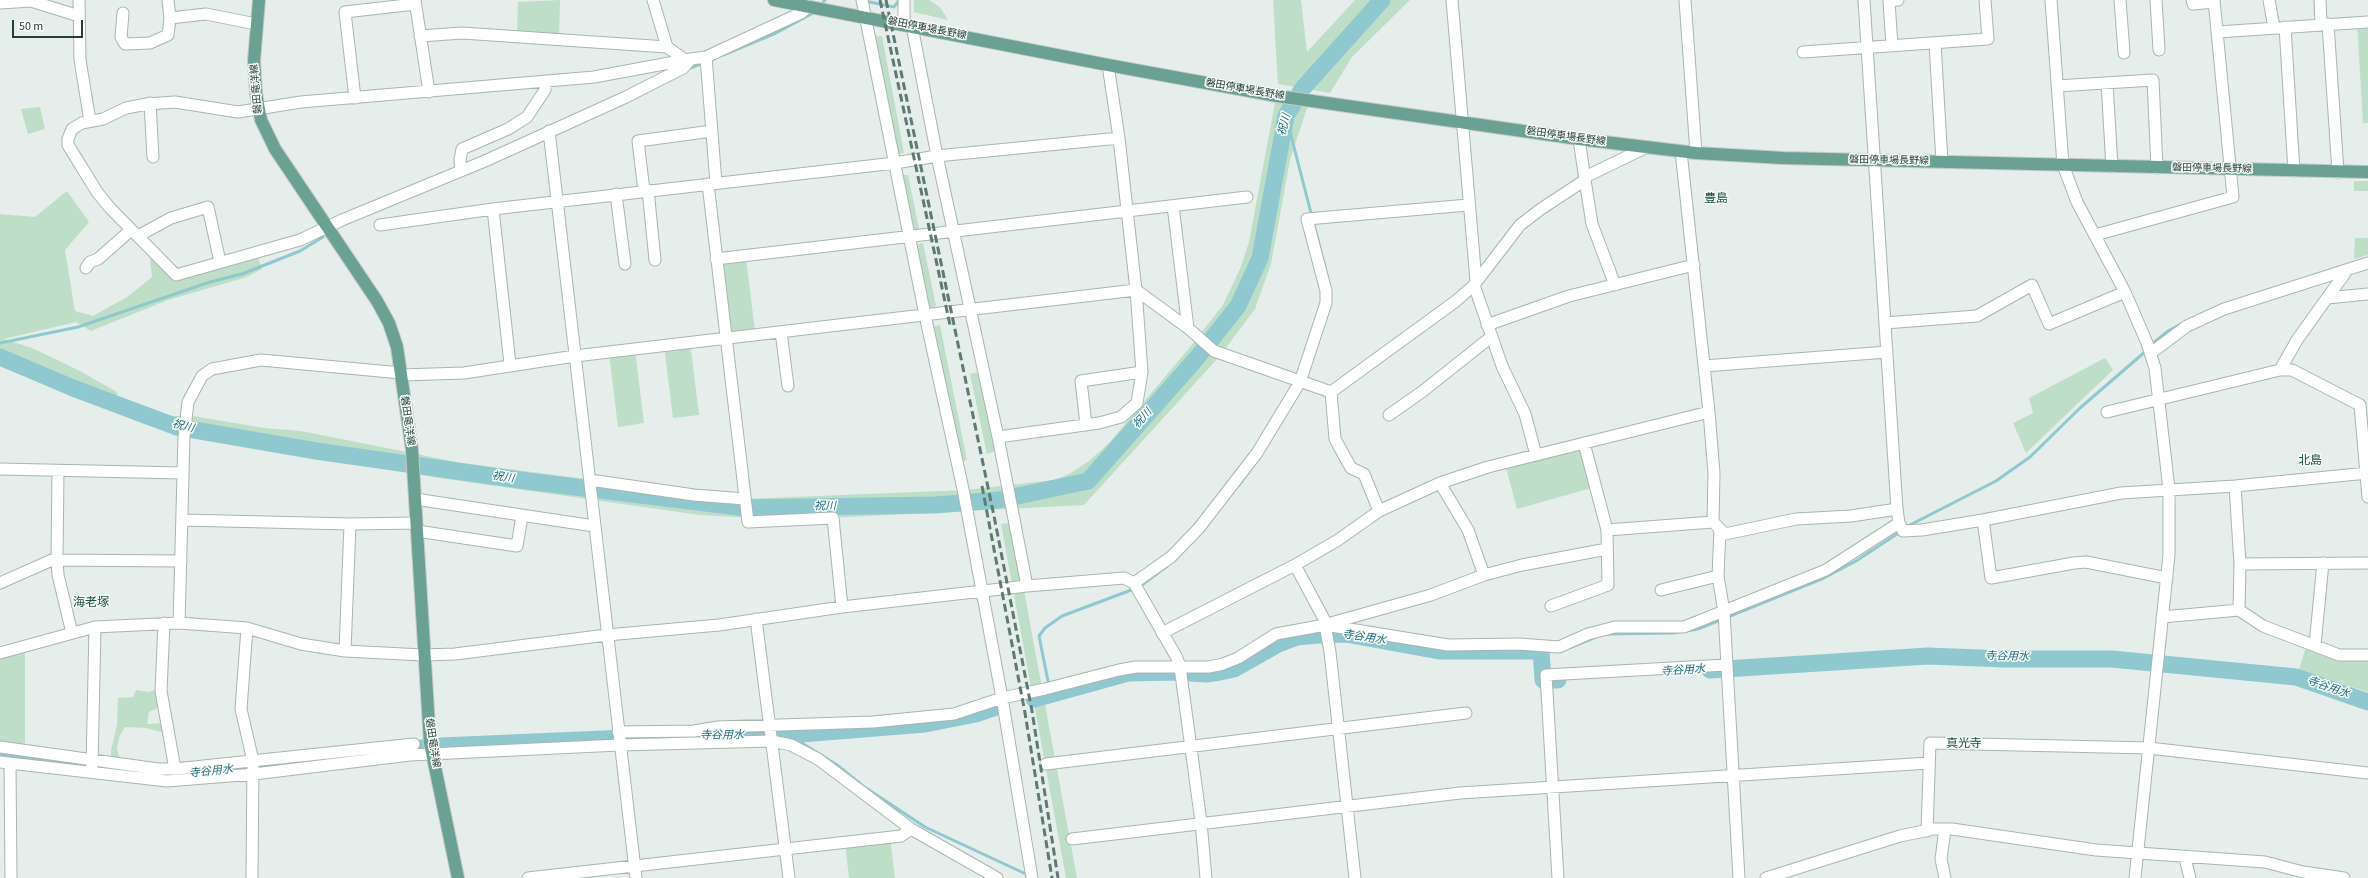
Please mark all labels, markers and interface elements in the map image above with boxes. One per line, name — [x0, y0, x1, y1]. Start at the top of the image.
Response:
scale bar — [14, 12, 85, 38]
street label: 磐田停車場長野線 — [887, 15, 967, 43]
text: 50 m — [19, 18, 43, 35]
street label: 磐田竜洋線 — [249, 64, 265, 114]
street label: 磐田停車場長野線 — [1205, 77, 1285, 103]
water label: 祝川 — [1276, 113, 1294, 137]
street label: 磐田停車場長野線 — [1526, 125, 1606, 149]
street label: 磐田停車場長野線 — [1849, 154, 1929, 168]
street label: 磐田停車場長野線 — [2172, 162, 2252, 176]
district label: 豊島 — [1704, 192, 1728, 206]
street label: 磐田竜洋線 — [398, 395, 416, 447]
water label: 祝川 — [1131, 406, 1155, 432]
water label: 祝川 — [171, 418, 195, 436]
district label: 北島 — [2298, 454, 2322, 468]
water label: 祝川 — [491, 470, 515, 486]
water label: 祝川 — [814, 500, 836, 514]
district label: 海老塚 — [73, 596, 109, 610]
water label: 寺谷用水 — [1341, 628, 1387, 648]
water label: 寺谷用水 — [1985, 650, 2029, 664]
water label: 寺谷用水 — [1661, 663, 1705, 679]
water label: 寺谷用水 — [2305, 675, 2351, 701]
street label: 磐田竜洋線 — [422, 717, 442, 769]
water label: 寺谷用水 — [700, 729, 744, 743]
district label: 真光寺 — [1946, 737, 1982, 751]
water label: 寺谷用水 — [188, 763, 234, 781]

